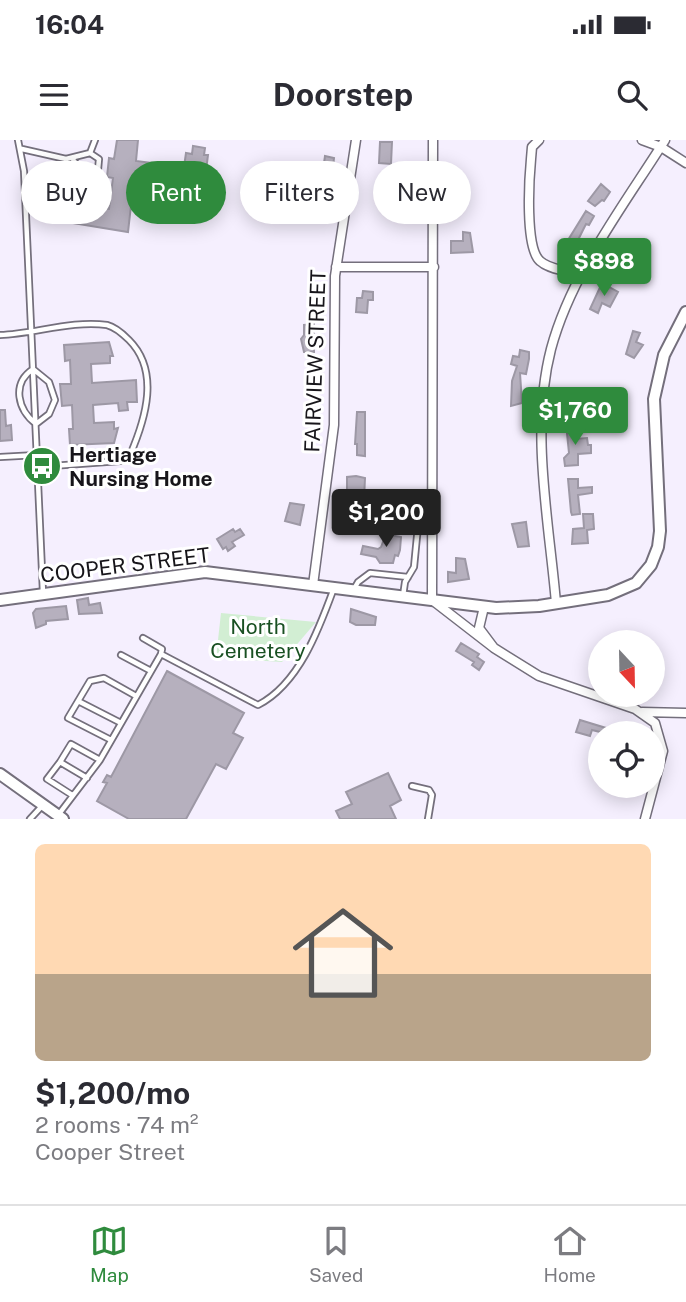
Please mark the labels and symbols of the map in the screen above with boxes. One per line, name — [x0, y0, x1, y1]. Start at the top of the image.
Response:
pin: $898 — [563, 239, 645, 298]
street label: FAIRVIEW STREET — [299, 269, 331, 453]
pin: $1,760 — [518, 387, 632, 447]
place label: Hertiage Nursing Home — [69, 442, 213, 491]
bus stop icon: Hertiage Nursing Home — [21, 445, 63, 487]
pin: $1,200 — [329, 490, 443, 549]
street label: COOPER STREET — [39, 542, 211, 588]
park label: North Cemetery — [210, 614, 306, 663]
north arrow — [588, 630, 665, 707]

